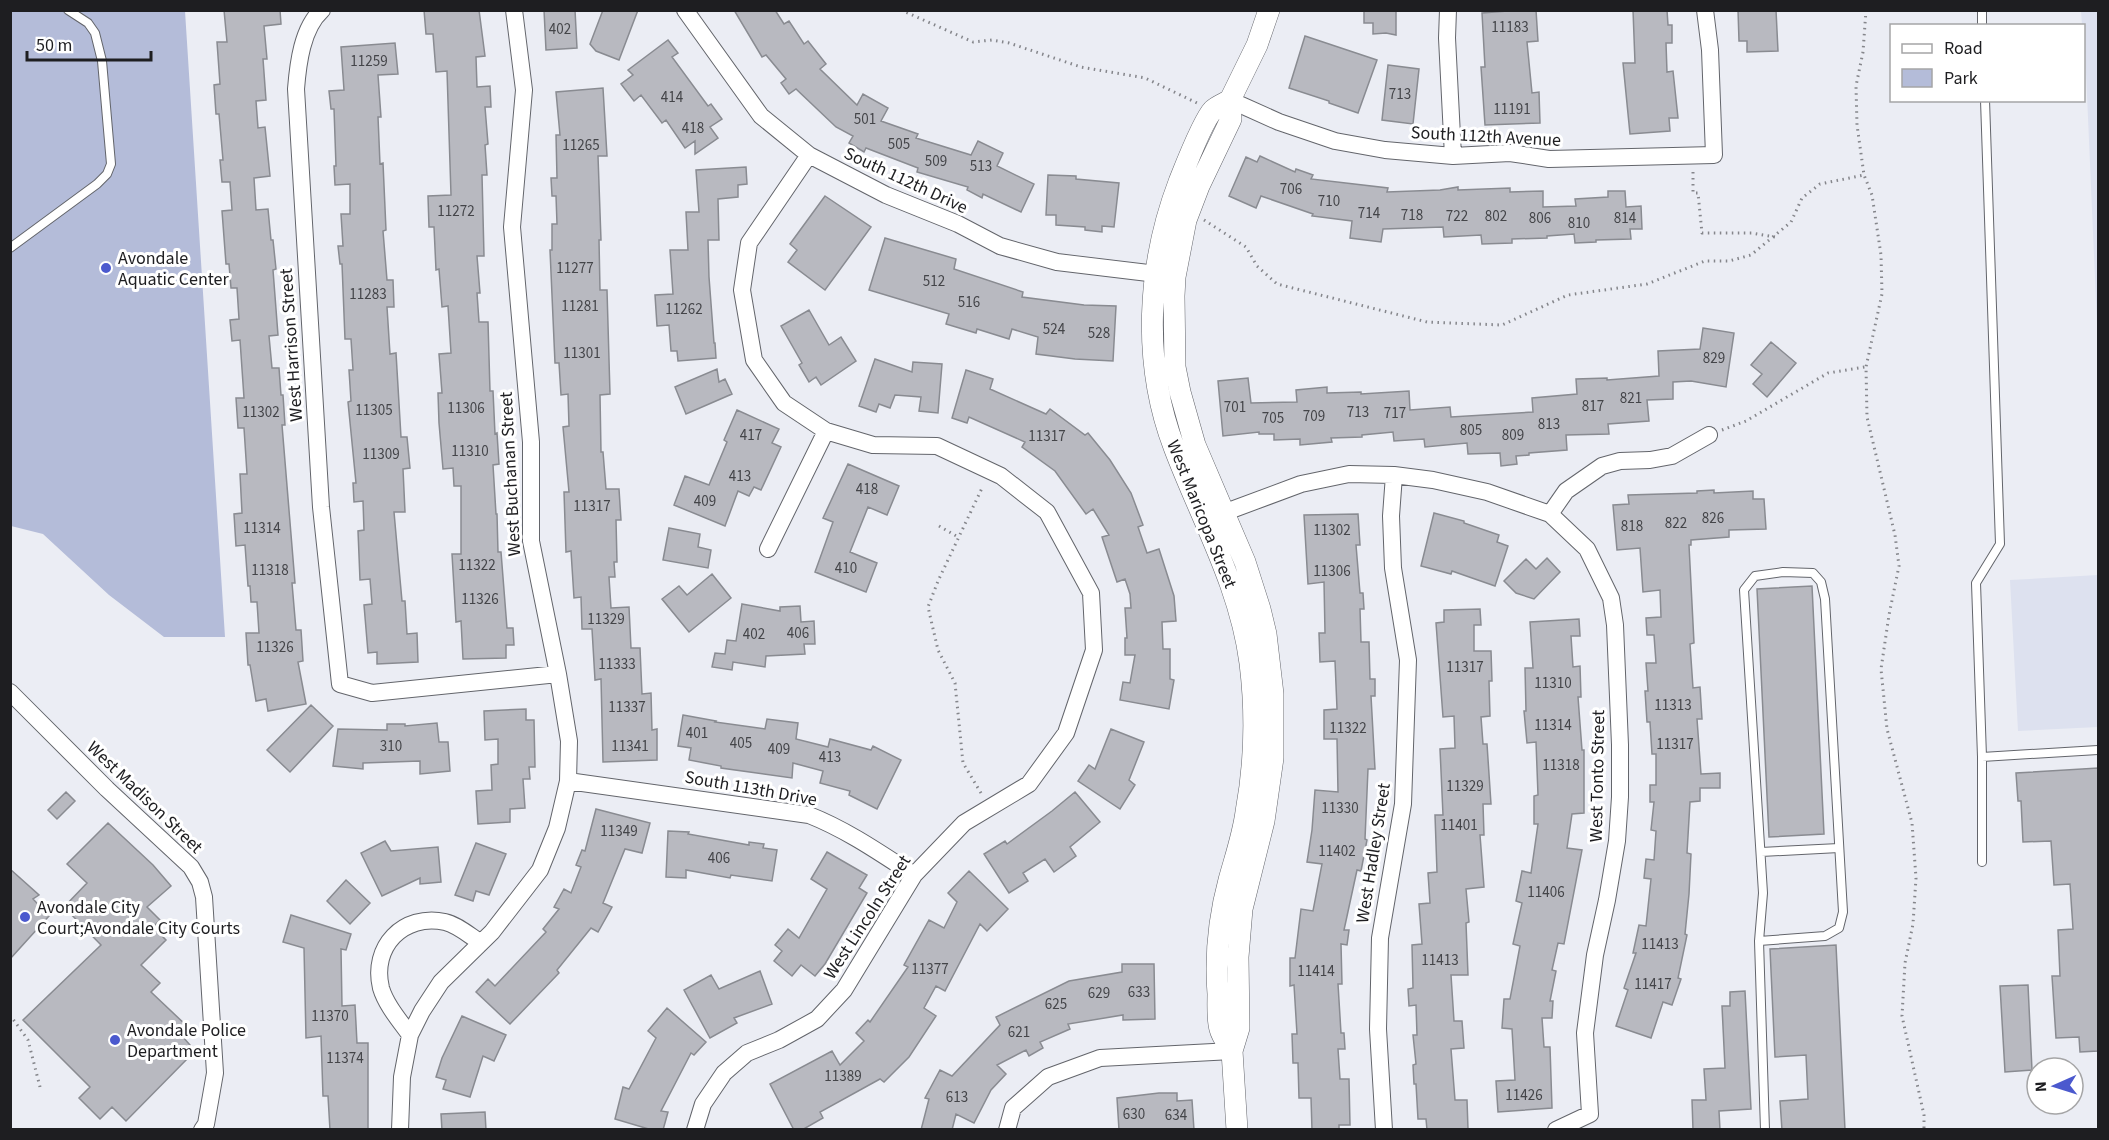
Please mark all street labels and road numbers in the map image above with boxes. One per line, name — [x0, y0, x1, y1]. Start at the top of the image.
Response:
street label: South 112th Avenue — [1410, 120, 1562, 153]
street label: South 112th Drive — [840, 141, 972, 220]
street label: West Harrison Street — [274, 268, 309, 422]
street label: West Buchanan Street — [494, 391, 527, 557]
street label: West Maricopa Street — [1160, 436, 1243, 592]
street label: West Tonto Street — [1584, 710, 1611, 842]
street label: West Madison Street — [81, 735, 208, 859]
street label: South 113th Drive — [683, 765, 819, 812]
street label: West Hadley Street — [1350, 781, 1397, 925]
street label: West Lincoln Street — [818, 850, 917, 984]

